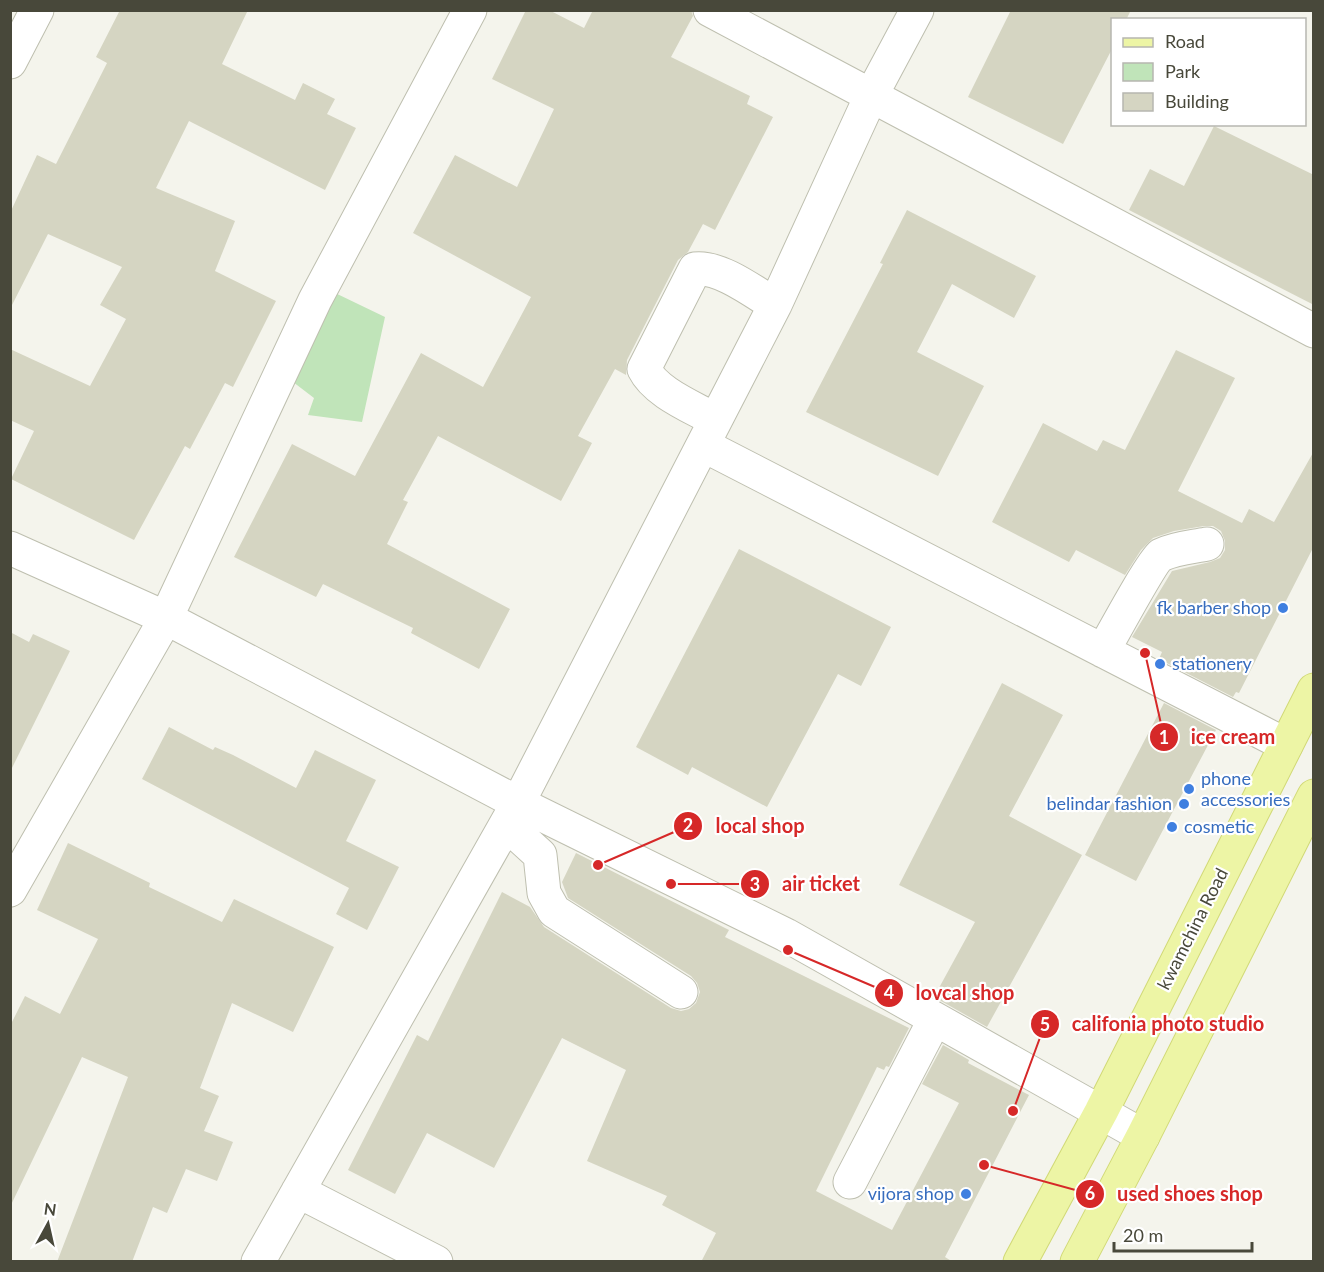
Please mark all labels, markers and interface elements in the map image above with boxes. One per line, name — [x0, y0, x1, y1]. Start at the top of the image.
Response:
legend — [1111, 18, 1306, 126]
text: Road — [1165, 30, 1205, 52]
text: Park — [1165, 60, 1201, 82]
text: Building — [1165, 90, 1229, 112]
place label: fk barber shop — [1157, 596, 1271, 618]
marker: fk barber shop — [1276, 601, 1290, 615]
place label: stationery — [1172, 652, 1252, 674]
marker: stationery — [1153, 657, 1167, 671]
callout: ice cream — [1149, 718, 1288, 756]
text: ice cream — [1191, 724, 1275, 748]
text: 1 — [1159, 726, 1169, 748]
place label: phone accessories — [1201, 767, 1290, 810]
marker: phone accessories — [1182, 782, 1196, 796]
place label: belindar fashion — [1046, 792, 1172, 814]
marker: belindar fashion — [1177, 797, 1191, 811]
callout: local shop — [673, 807, 816, 845]
text: local shop — [716, 813, 805, 837]
text: 2 — [683, 814, 693, 836]
place label: cosmetic — [1184, 815, 1255, 837]
marker: cosmetic — [1165, 820, 1179, 834]
street label: kwamchina Road — [1152, 864, 1232, 993]
callout: air ticket — [740, 865, 872, 903]
text: air ticket — [782, 871, 860, 895]
text: 3 — [750, 873, 760, 895]
callout: lovcal shop — [874, 974, 1027, 1012]
text: lovcal shop — [916, 980, 1014, 1004]
text: 4 — [884, 981, 894, 1003]
callout: califonia photo studio — [1030, 1005, 1276, 1043]
text: califonia photo studio — [1072, 1011, 1264, 1035]
text: 5 — [1040, 1013, 1050, 1035]
callout: used shoes shop — [1075, 1175, 1275, 1213]
text: used shoes shop — [1117, 1181, 1263, 1205]
place label: vijora shop — [868, 1182, 954, 1204]
text: 6 — [1085, 1182, 1095, 1204]
marker: vijora shop — [959, 1187, 973, 1201]
north arrow — [18, 1194, 78, 1254]
text: N — [43, 1198, 58, 1219]
scale bar — [1114, 1215, 1252, 1253]
text: 20 m — [1123, 1224, 1163, 1246]

